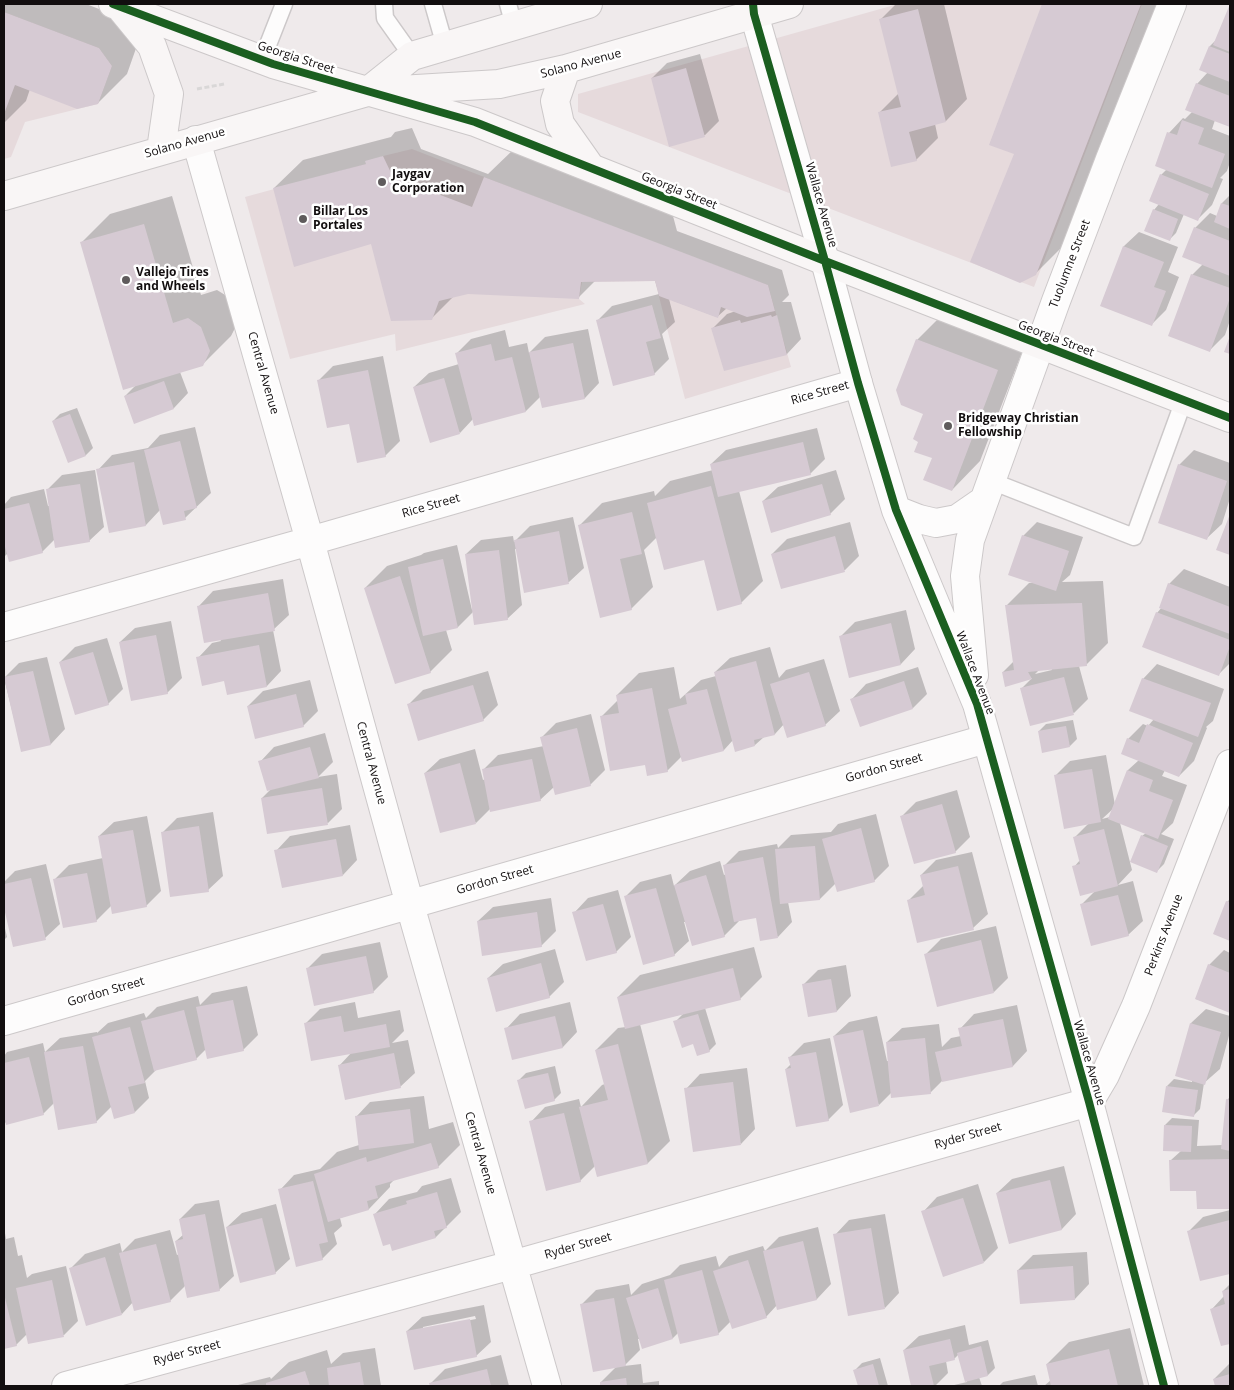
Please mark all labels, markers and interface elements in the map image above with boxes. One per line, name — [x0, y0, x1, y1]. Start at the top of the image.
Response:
street label: Georgia Street — [256, 39, 336, 77]
street label: Solano Avenue — [539, 46, 623, 82]
street label: Solano Avenue — [143, 125, 227, 161]
street label: Wallace Avenue — [802, 161, 840, 249]
place label: Jaygav Corporation — [392, 168, 464, 196]
street label: Georgia Street — [639, 169, 719, 213]
marker: Jaygav Corporation — [376, 176, 388, 188]
place label: Billar Los Portales — [313, 205, 368, 233]
marker: Billar Los Portales — [297, 213, 309, 225]
street label: Tuolumne Street — [1047, 218, 1093, 310]
place label: Vallejo Tires and Wheels — [136, 266, 209, 294]
marker: Vallejo Tires and Wheels — [120, 274, 132, 286]
street label: Georgia Street — [1016, 318, 1096, 360]
street label: Central Avenue — [244, 330, 282, 416]
street label: Rice Street — [789, 378, 851, 408]
place label: Bridgeway Christian Fellowship — [958, 412, 1079, 440]
marker: Bridgeway Christian Fellowship — [942, 420, 954, 432]
street label: Rice Street — [400, 491, 462, 521]
street label: Wallace Avenue — [953, 629, 997, 717]
street label: Central Avenue — [353, 720, 389, 806]
street label: Gordon Street — [844, 750, 924, 786]
street label: Gordon Street — [455, 862, 535, 898]
street label: Perkins Avenue — [1142, 892, 1186, 978]
street label: Gordon Street — [66, 974, 146, 1010]
street label: Wallace Avenue — [1070, 1019, 1108, 1107]
street label: Central Avenue — [461, 1110, 499, 1196]
street label: Ryder Street — [933, 1120, 1003, 1152]
street label: Ryder Street — [543, 1230, 613, 1262]
street label: Ryder Street — [152, 1337, 222, 1369]

